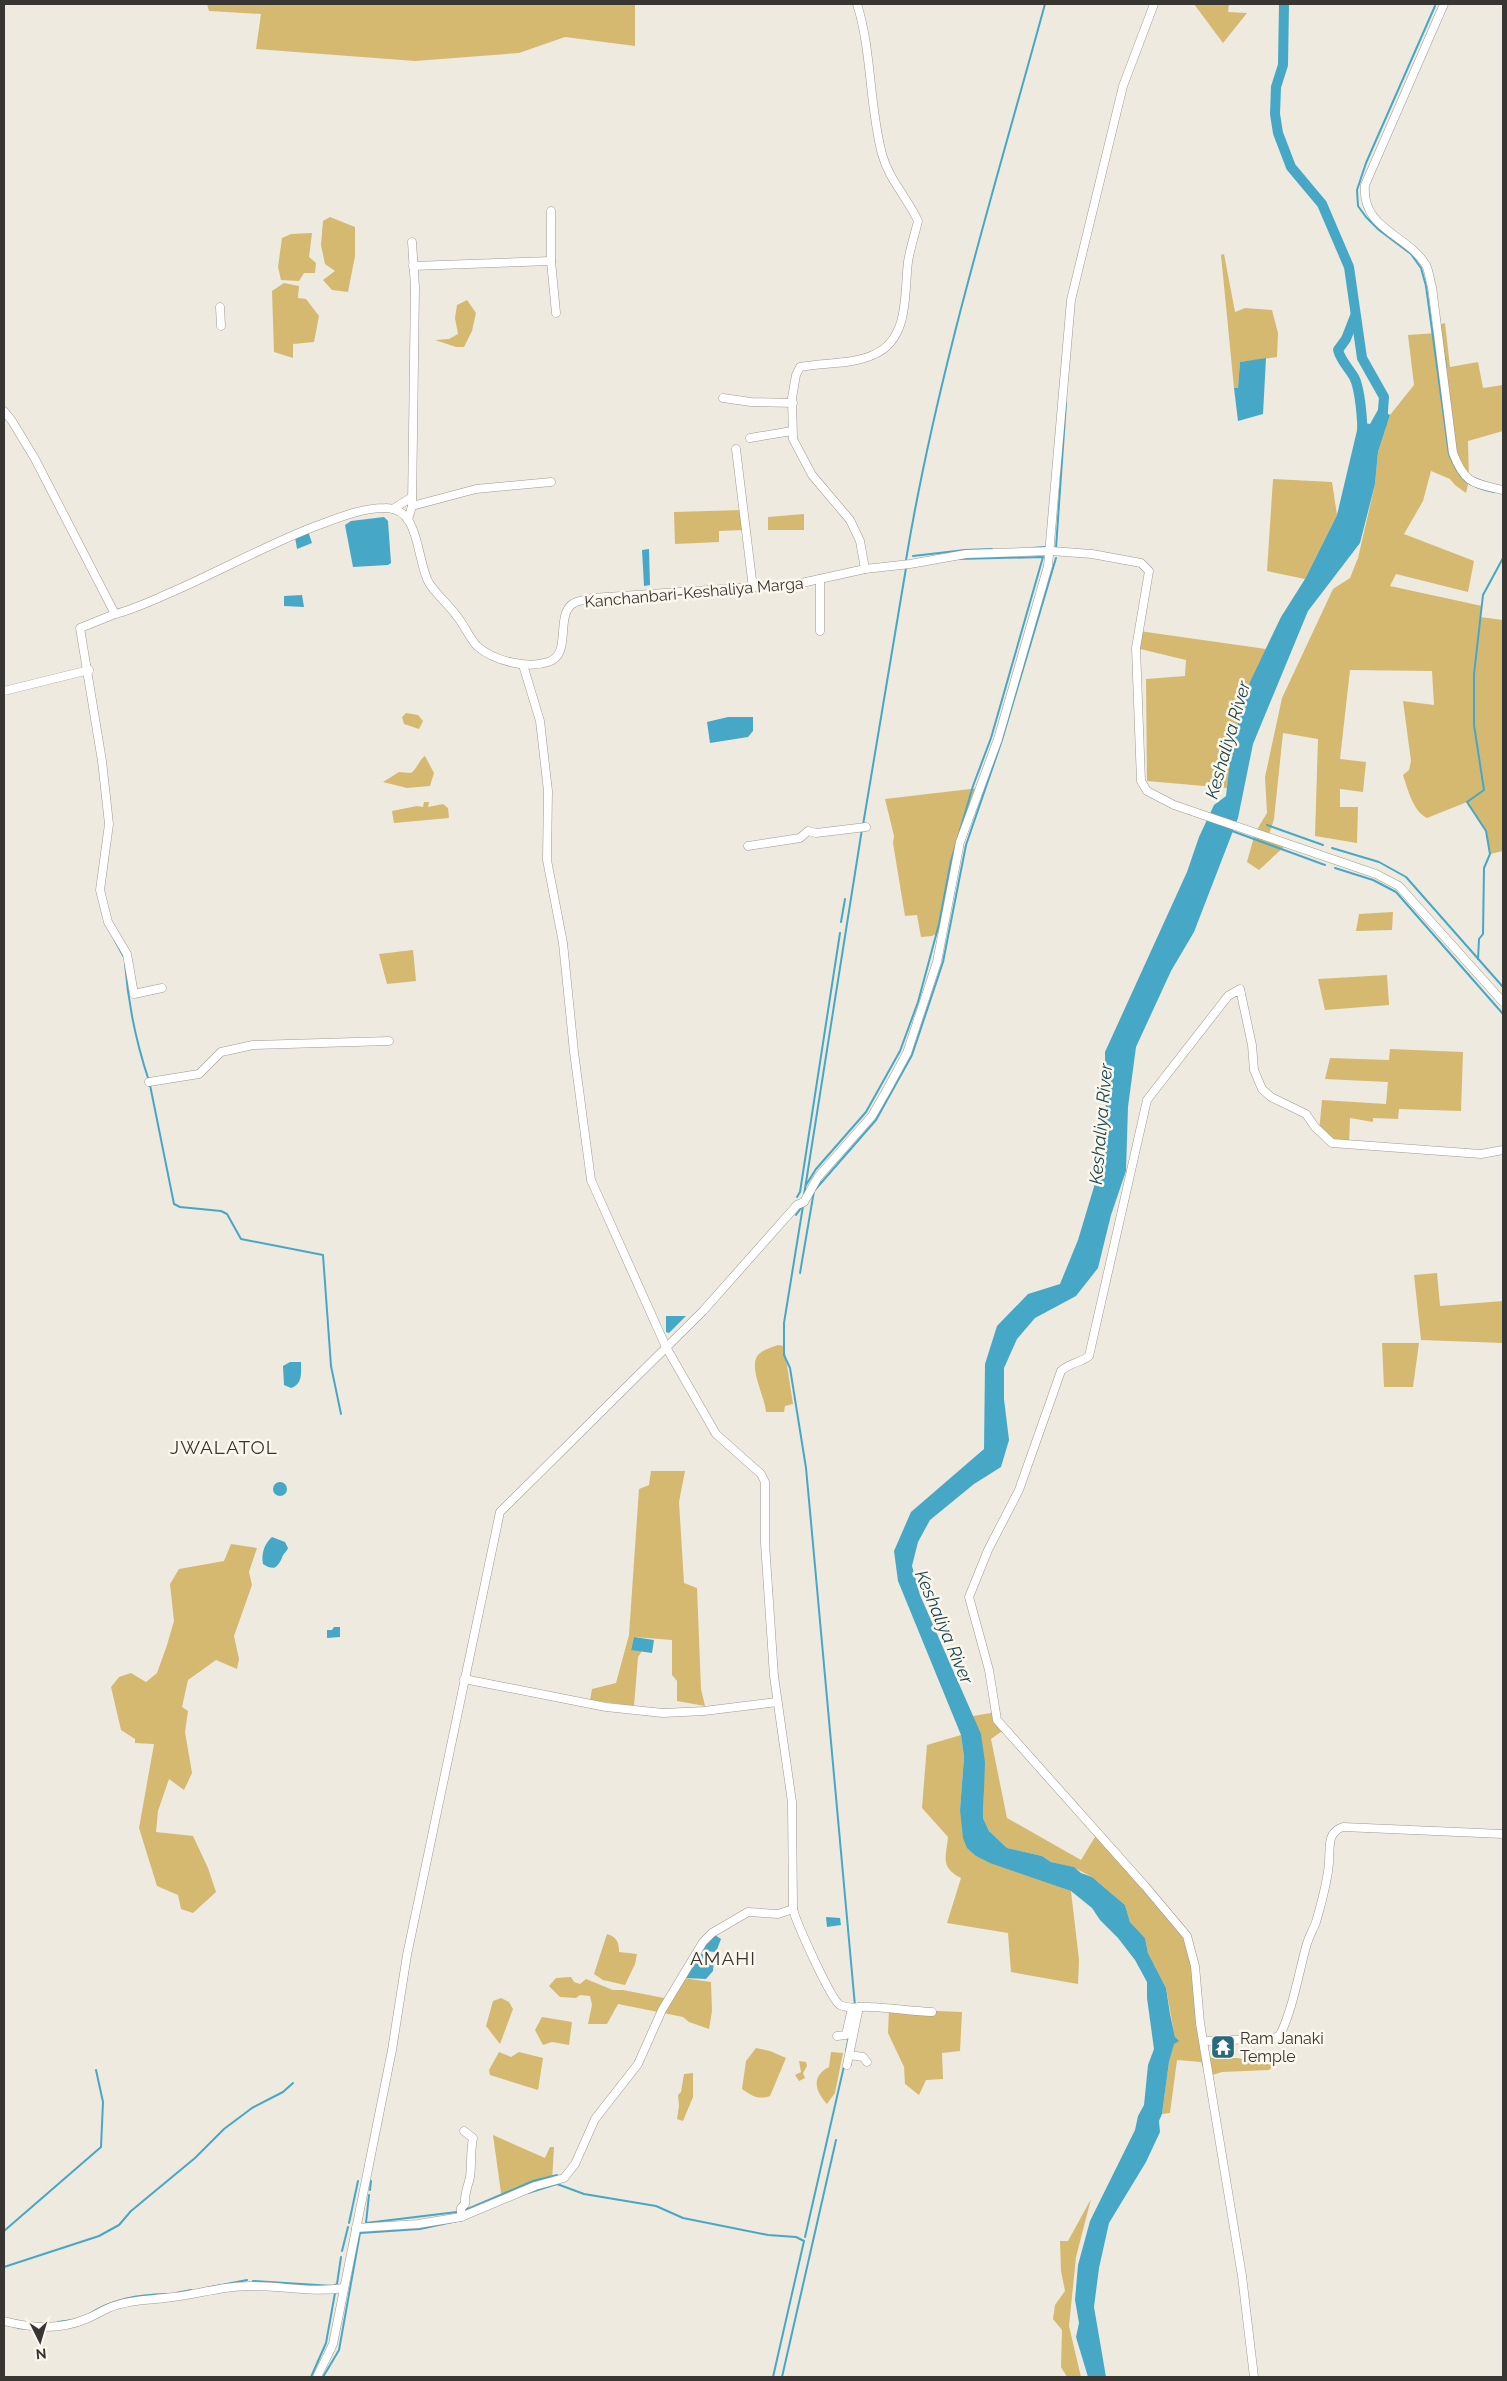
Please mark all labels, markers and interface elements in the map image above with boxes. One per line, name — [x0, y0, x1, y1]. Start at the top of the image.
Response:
street label: Kanchanbari-Keshaliya Marga — [584, 573, 804, 612]
water label: Keshaliya River — [1201, 678, 1255, 801]
water label: Keshaliya River — [1085, 1062, 1116, 1185]
district label: JWALATOL — [170, 1436, 278, 1458]
water label: Keshaliya River — [911, 1567, 978, 1688]
district label: AMAHI — [690, 1947, 756, 1969]
place label: Ram Janaki Temple — [1240, 2029, 1324, 2066]
temple icon: Ram Janaki Temple — [1210, 2034, 1236, 2060]
north arrow — [15, 2316, 65, 2366]
text: N — [35, 2346, 47, 2362]

